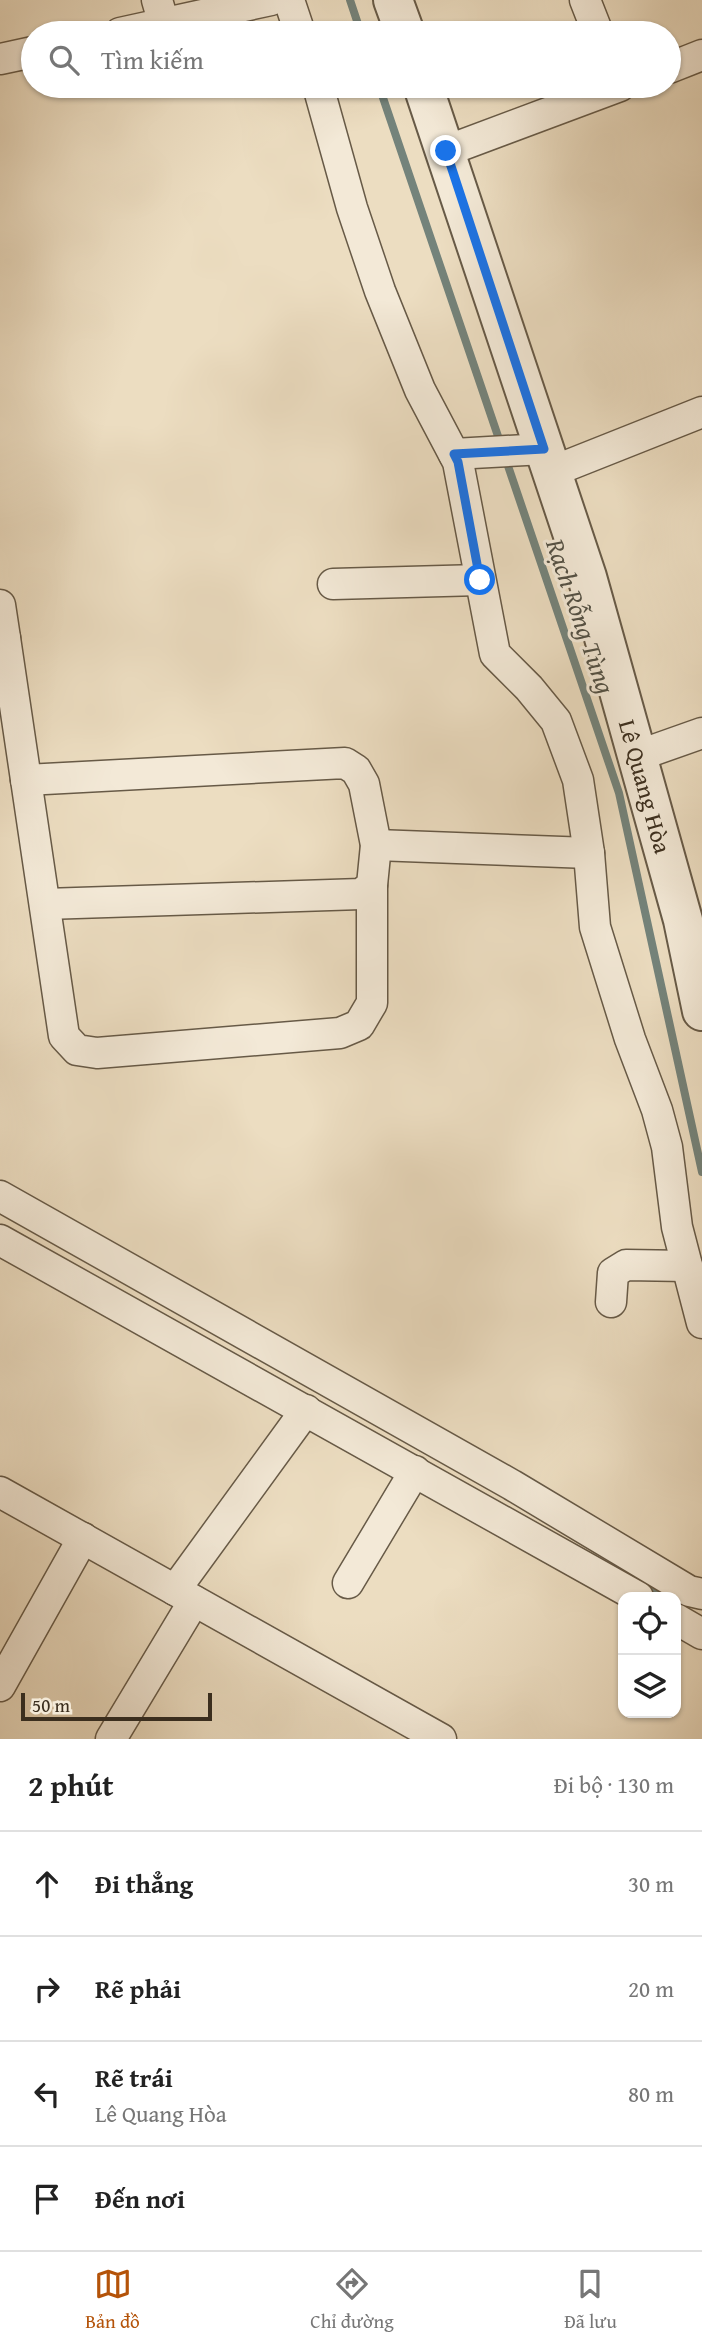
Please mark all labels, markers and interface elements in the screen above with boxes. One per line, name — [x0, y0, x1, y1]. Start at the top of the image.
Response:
search box — [21, 21, 681, 98]
text: Tìm kiếm — [101, 40, 204, 79]
icon: search — [45, 41, 83, 79]
route end — [430, 135, 461, 166]
water label: Rạch Rỗng Tùng — [536, 532, 626, 699]
route start — [464, 564, 495, 595]
street label: Lê Quang Hòa — [610, 715, 681, 858]
map controls — [618, 1592, 681, 1718]
button: locate — [618, 1592, 681, 1655]
button: layers — [618, 1655, 681, 1718]
scale bar — [21, 1690, 212, 1722]
text: 50 m — [32, 1691, 70, 1719]
text: 2 phút — [28, 1763, 114, 1807]
text: Đi bộ · 130 m — [554, 1768, 674, 1801]
text: Đi thẳng — [95, 1864, 193, 1903]
icon: ahead — [28, 1865, 66, 1903]
text: 30 m — [628, 1867, 674, 1900]
text: Rẽ phải — [95, 1969, 181, 2008]
icon: right — [28, 1970, 66, 2008]
text: 20 m — [628, 1972, 674, 2005]
text: Rẽ trái — [95, 2058, 173, 2097]
icon: left — [28, 2075, 66, 2113]
text: 80 m — [628, 2077, 674, 2110]
text: Lê Quang Hòa — [95, 2097, 227, 2130]
text: Đến nơi — [95, 2179, 185, 2218]
icon: arrive — [28, 2180, 66, 2218]
tab: Bản đồ — [85, 2265, 140, 2335]
tab: Chỉ đường — [310, 2265, 394, 2335]
tab: Đã lưu — [564, 2265, 617, 2335]

